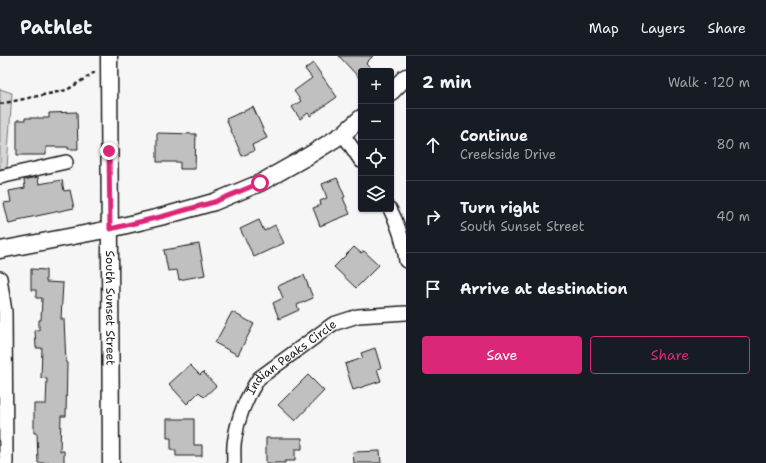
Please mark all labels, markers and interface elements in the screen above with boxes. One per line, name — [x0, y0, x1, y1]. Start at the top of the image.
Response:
text: Pathlet — [20, 15, 92, 40]
text: Map — [589, 19, 619, 37]
text: Layers — [641, 19, 685, 37]
text: Share — [707, 19, 746, 37]
map controls — [358, 68, 394, 212]
button: + — [358, 68, 394, 104]
text: 2 min — [422, 71, 472, 93]
text: Walk · 120 m — [668, 74, 750, 91]
button: − — [358, 104, 394, 140]
text: Continue — [460, 126, 528, 146]
icon: ahead — [422, 134, 444, 156]
text: 80 m — [716, 136, 750, 153]
button: locate — [358, 140, 394, 176]
route end — [100, 142, 118, 160]
text: Creekside Drive — [460, 146, 556, 163]
route start — [251, 174, 269, 192]
button: layers — [358, 176, 394, 212]
text: Turn right — [460, 198, 540, 218]
icon: right — [422, 206, 444, 228]
text: 40 m — [716, 208, 750, 225]
text: South Sunset Street — [460, 218, 584, 235]
street label: South Sunset Street — [102, 250, 119, 366]
icon: arrive — [422, 278, 444, 300]
text: Arrive at destination — [460, 279, 628, 299]
street label: Indian Peaks Circle — [243, 316, 340, 398]
button: Save — [422, 336, 582, 374]
button: Share — [590, 336, 750, 374]

